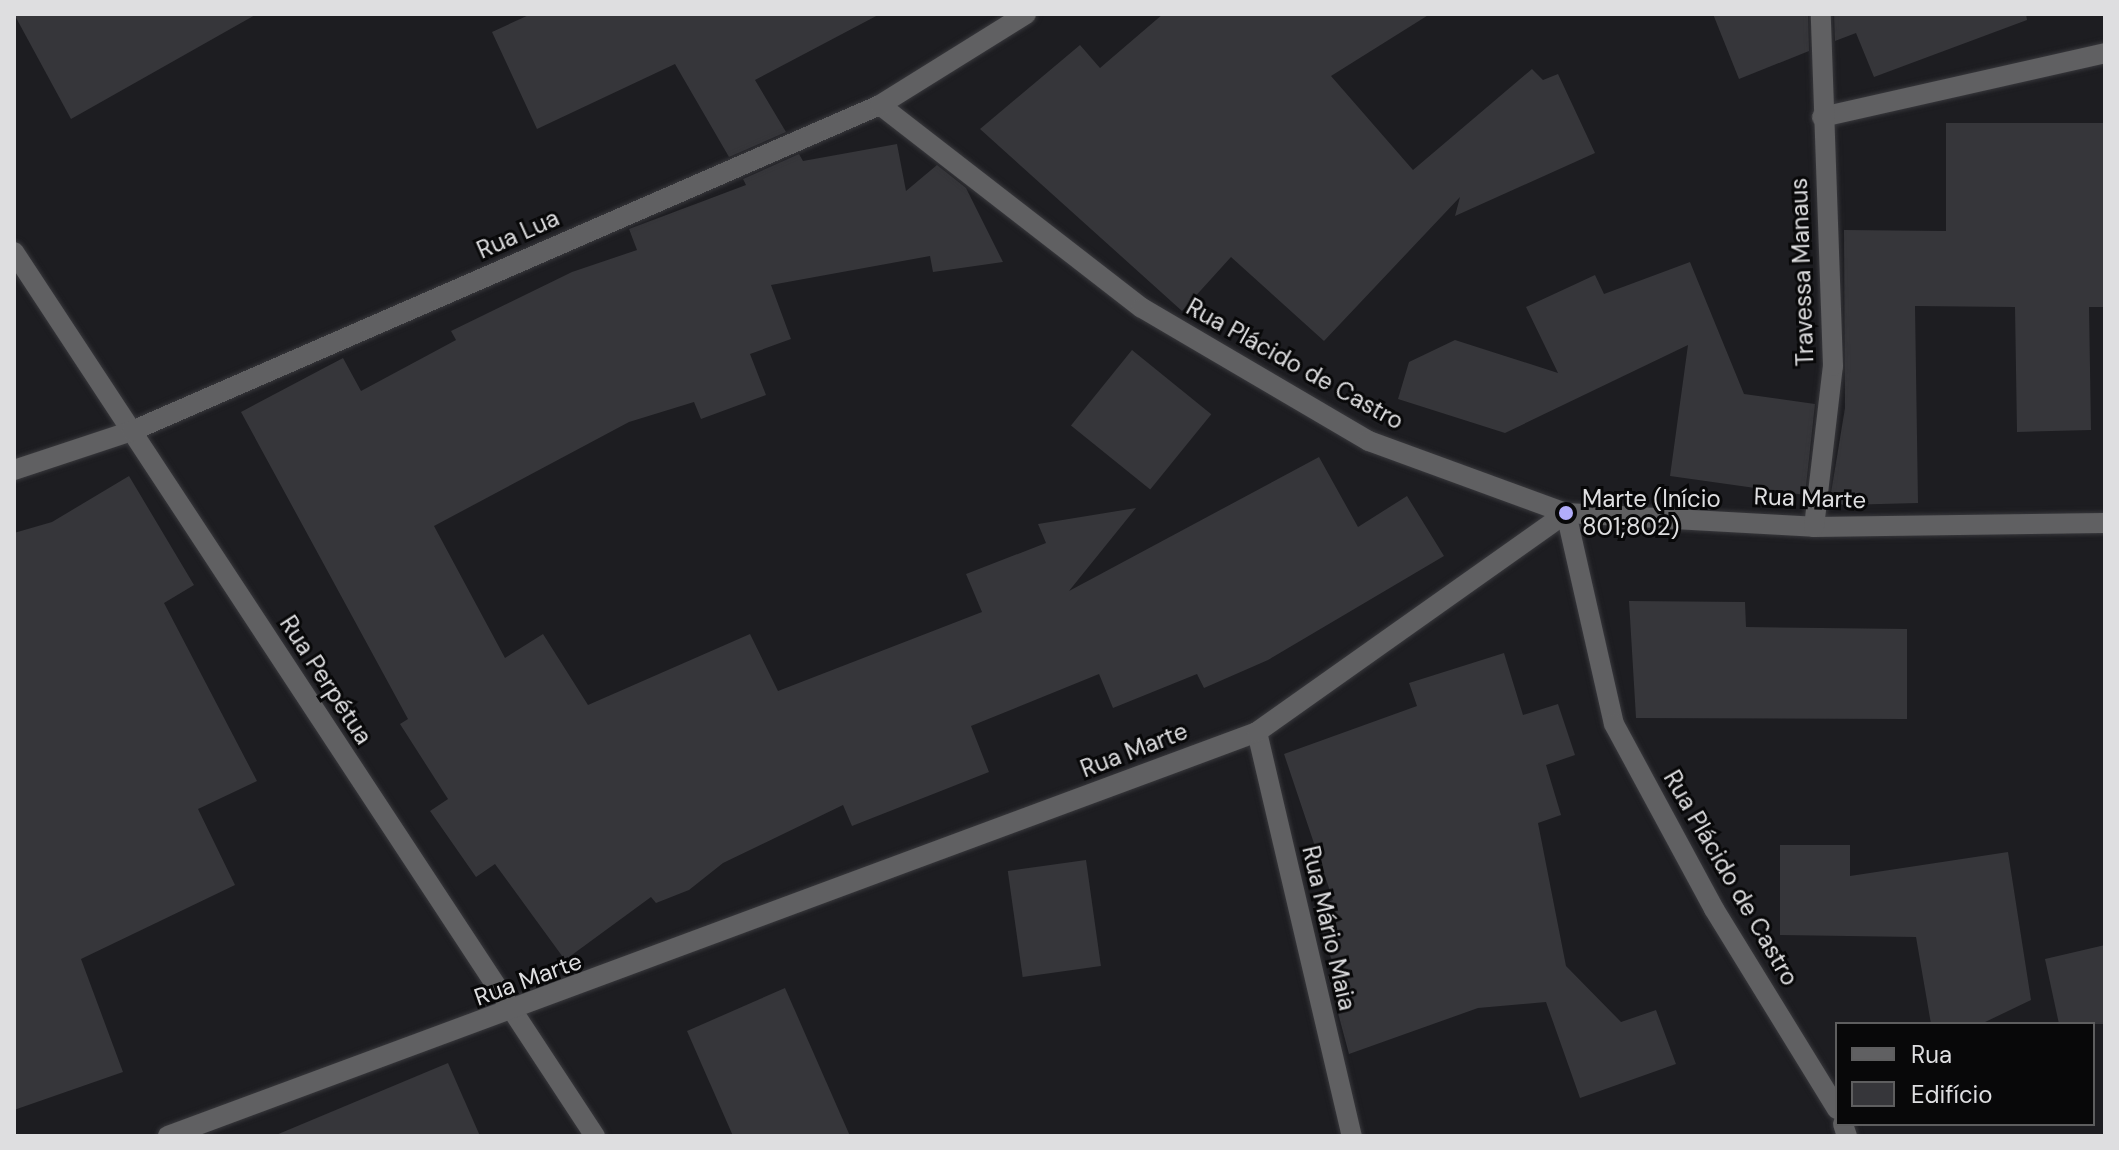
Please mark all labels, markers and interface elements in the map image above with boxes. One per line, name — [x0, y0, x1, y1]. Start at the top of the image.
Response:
street label: Travessa Manaus — [1784, 177, 1820, 367]
street label: Rua Lua — [472, 203, 564, 265]
street label: Rua Plácido de Castro — [1181, 292, 1409, 436]
street label: Rua Marte — [1753, 482, 1867, 514]
place label: Marte (Início 801;802) — [1582, 485, 1721, 541]
marker: Marte (Início 801;802) — [1557, 504, 1575, 522]
street label: Rua Perpétua — [274, 610, 378, 750]
street label: Rua Marte — [1076, 716, 1192, 784]
street label: Rua Plácido de Castro — [1658, 765, 1804, 991]
street label: Rua Mário Maia — [1296, 843, 1362, 1013]
street label: Rua Marte — [470, 946, 586, 1012]
legend — [1835, 1022, 2095, 1126]
text: Rua — [1911, 1039, 1952, 1070]
text: Edifício — [1911, 1079, 1993, 1110]

